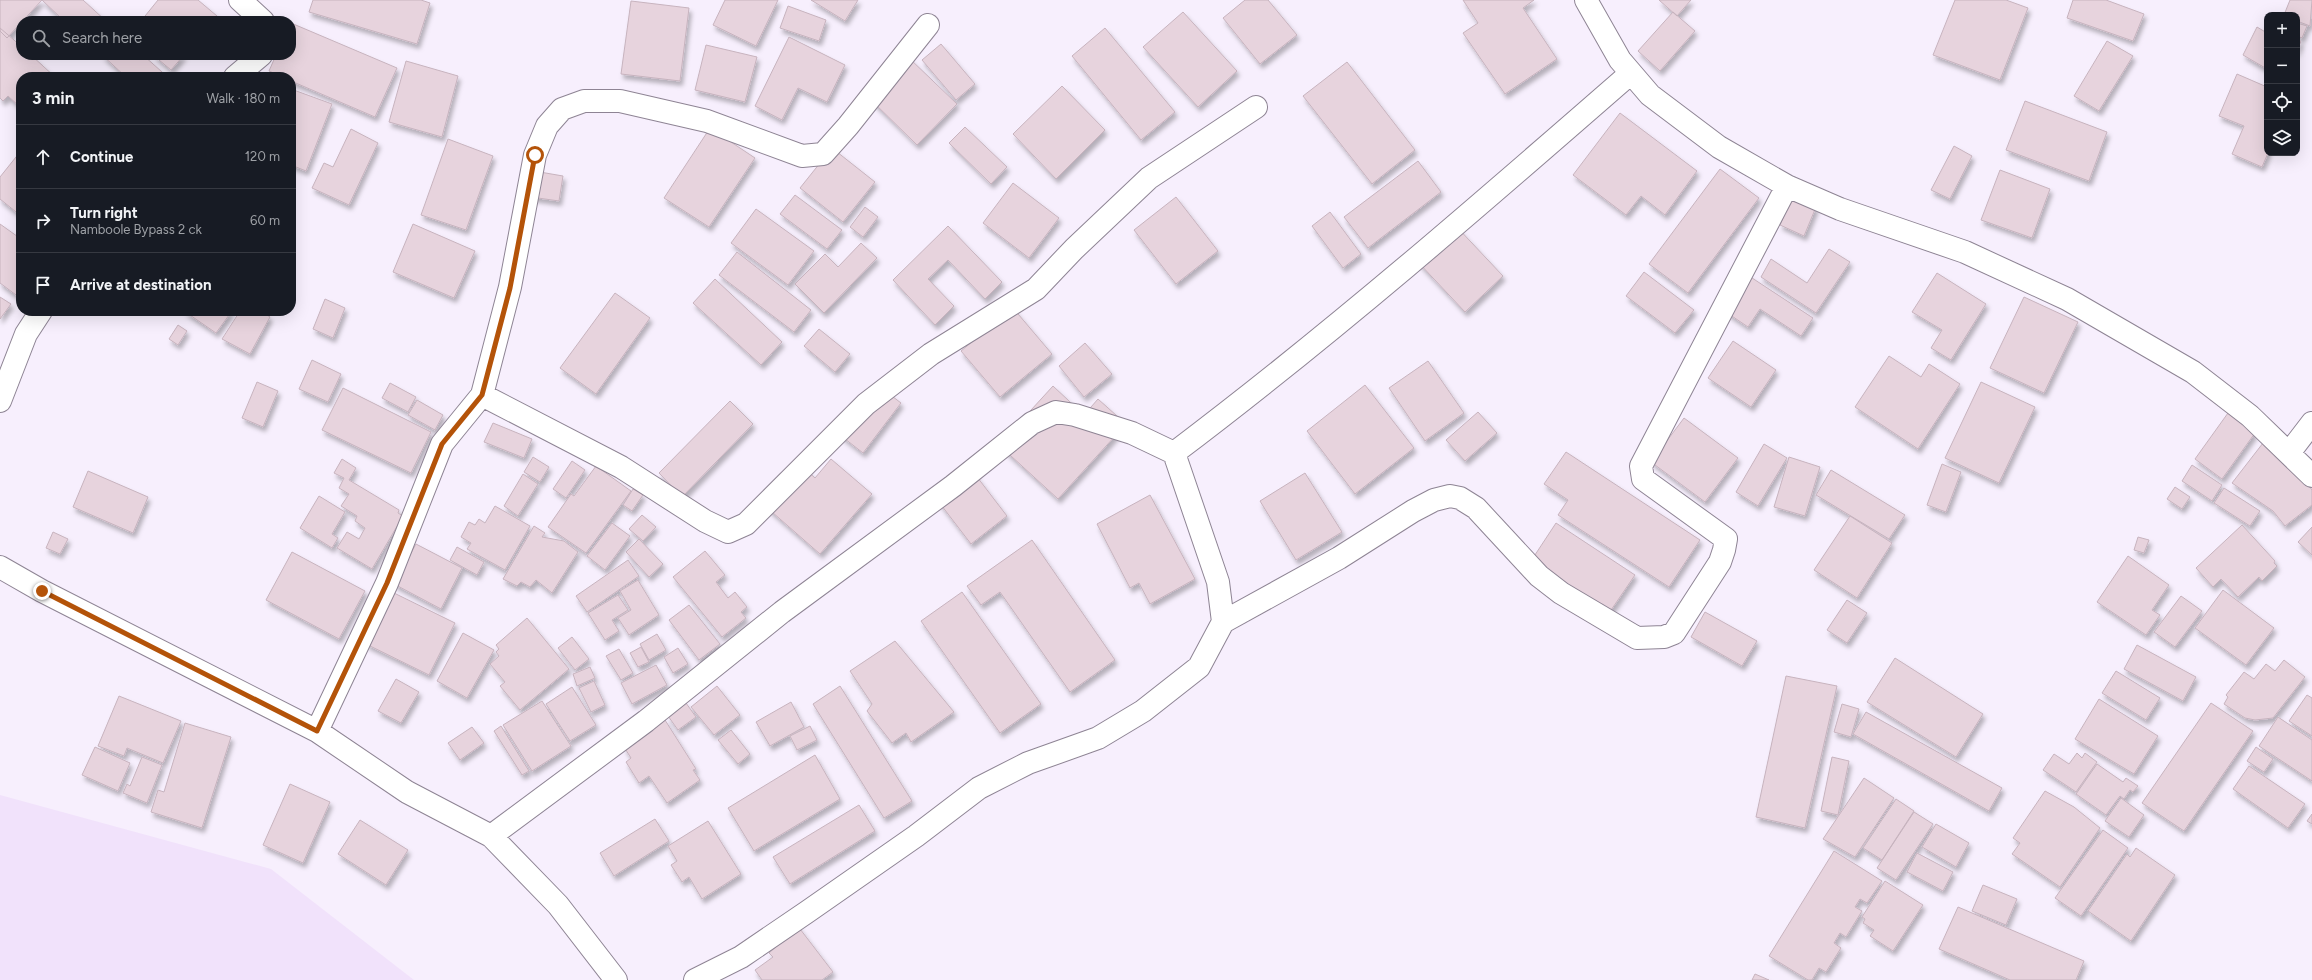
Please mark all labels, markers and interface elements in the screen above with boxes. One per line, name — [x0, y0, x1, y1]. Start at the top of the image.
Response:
map controls — [2264, 12, 2300, 156]
button: + — [2264, 12, 2300, 48]
search box — [16, 16, 296, 60]
icon: search — [30, 27, 52, 49]
text: Search here — [62, 29, 142, 47]
button: − — [2264, 48, 2300, 84]
button: locate — [2264, 84, 2300, 120]
text: 3 min — [32, 88, 74, 108]
text: Walk · 180 m — [207, 91, 280, 106]
button: layers — [2264, 120, 2300, 156]
icon: ahead — [32, 146, 54, 168]
route start — [526, 146, 544, 164]
text: Continue — [70, 148, 133, 166]
text: 120 m — [245, 149, 280, 164]
text: Turn right — [70, 204, 138, 222]
icon: right — [32, 210, 54, 232]
text: 60 m — [250, 213, 280, 228]
text: Namboole Bypass 2 ck — [70, 222, 202, 237]
icon: arrive — [32, 274, 54, 296]
text: Arrive at destination — [70, 276, 211, 294]
route end — [33, 582, 51, 600]

